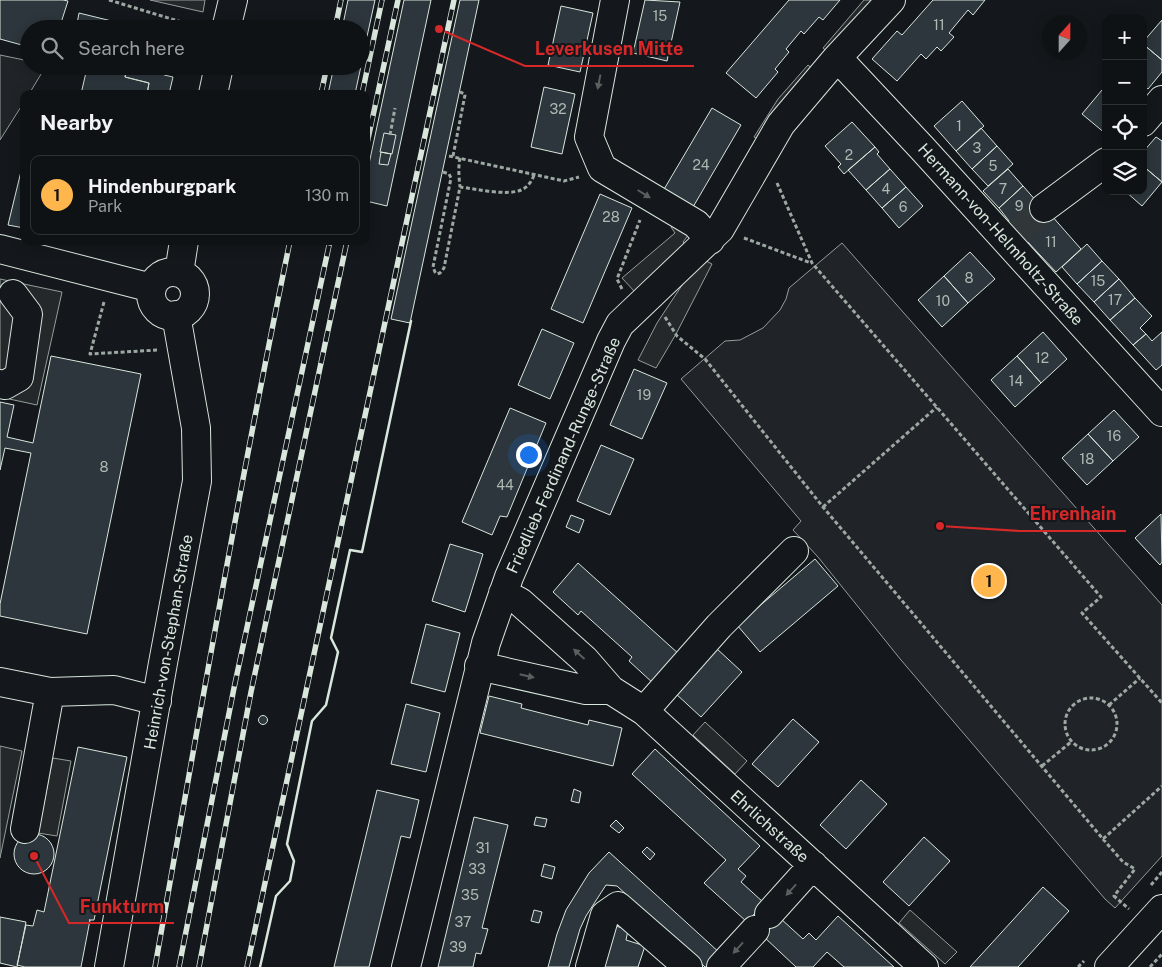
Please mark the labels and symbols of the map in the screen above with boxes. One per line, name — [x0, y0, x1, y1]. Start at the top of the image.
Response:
house number: 15 — [653, 8, 667, 24]
north arrow — [1042, 15, 1087, 60]
house number: 11 — [933, 17, 945, 33]
callout: Leverkusen Mitte — [525, 33, 694, 66]
text: Leverkusen Mitte — [535, 38, 683, 59]
one-way arrow — [595, 75, 603, 90]
house number: 32 — [549, 101, 567, 117]
house number: 1 — [956, 118, 962, 134]
street label: Hermann-von-Helmholtz-Straße — [914, 140, 1087, 329]
house number: 3 — [973, 140, 982, 156]
house number: 2 — [845, 147, 853, 163]
house number: 24 — [692, 157, 710, 173]
house number: 5 — [989, 158, 998, 174]
house number: 4 — [882, 181, 891, 197]
house number: 7 — [999, 181, 1007, 197]
one-way arrow — [637, 189, 650, 198]
house number: 9 — [1015, 198, 1024, 214]
house number: 6 — [899, 199, 908, 215]
house number: 28 — [602, 209, 620, 225]
house number: 11 — [1045, 234, 1057, 250]
house number: 8 — [964, 270, 974, 286]
house number: 15 — [1091, 273, 1105, 289]
house number: 17 — [1108, 292, 1122, 308]
house number: 10 — [936, 293, 950, 309]
street label: Friedlieb-Ferdinand-Runge-Straße — [503, 334, 624, 576]
house number: 12 — [1035, 350, 1049, 366]
house number: 14 — [1009, 373, 1023, 389]
house number: 19 — [637, 387, 651, 403]
house number: 16 — [1107, 428, 1121, 444]
your location — [516, 442, 542, 468]
house number: 18 — [1080, 451, 1094, 467]
house number: 8 — [99, 459, 109, 475]
house number: 44 — [496, 477, 514, 493]
callout: Ehrenhain — [1020, 498, 1126, 531]
text: Ehrenhain — [1030, 503, 1116, 524]
street label: Heinrich-von-Stephan-Straße — [140, 533, 197, 751]
pin: 1 — [973, 562, 1005, 600]
one-way arrow — [573, 648, 585, 660]
one-way arrow — [519, 672, 534, 680]
street label: Ehrlichstraße — [726, 786, 813, 867]
house number: 31 — [476, 840, 490, 856]
house number: 33 — [468, 861, 486, 877]
one-way arrow — [785, 883, 797, 895]
house number: 35 — [461, 887, 479, 903]
callout: Funkturm — [69, 890, 174, 923]
text: Funkturm — [80, 896, 164, 917]
house number: 37 — [455, 914, 471, 930]
house number: 39 — [449, 939, 467, 955]
one-way arrow — [732, 942, 744, 954]

